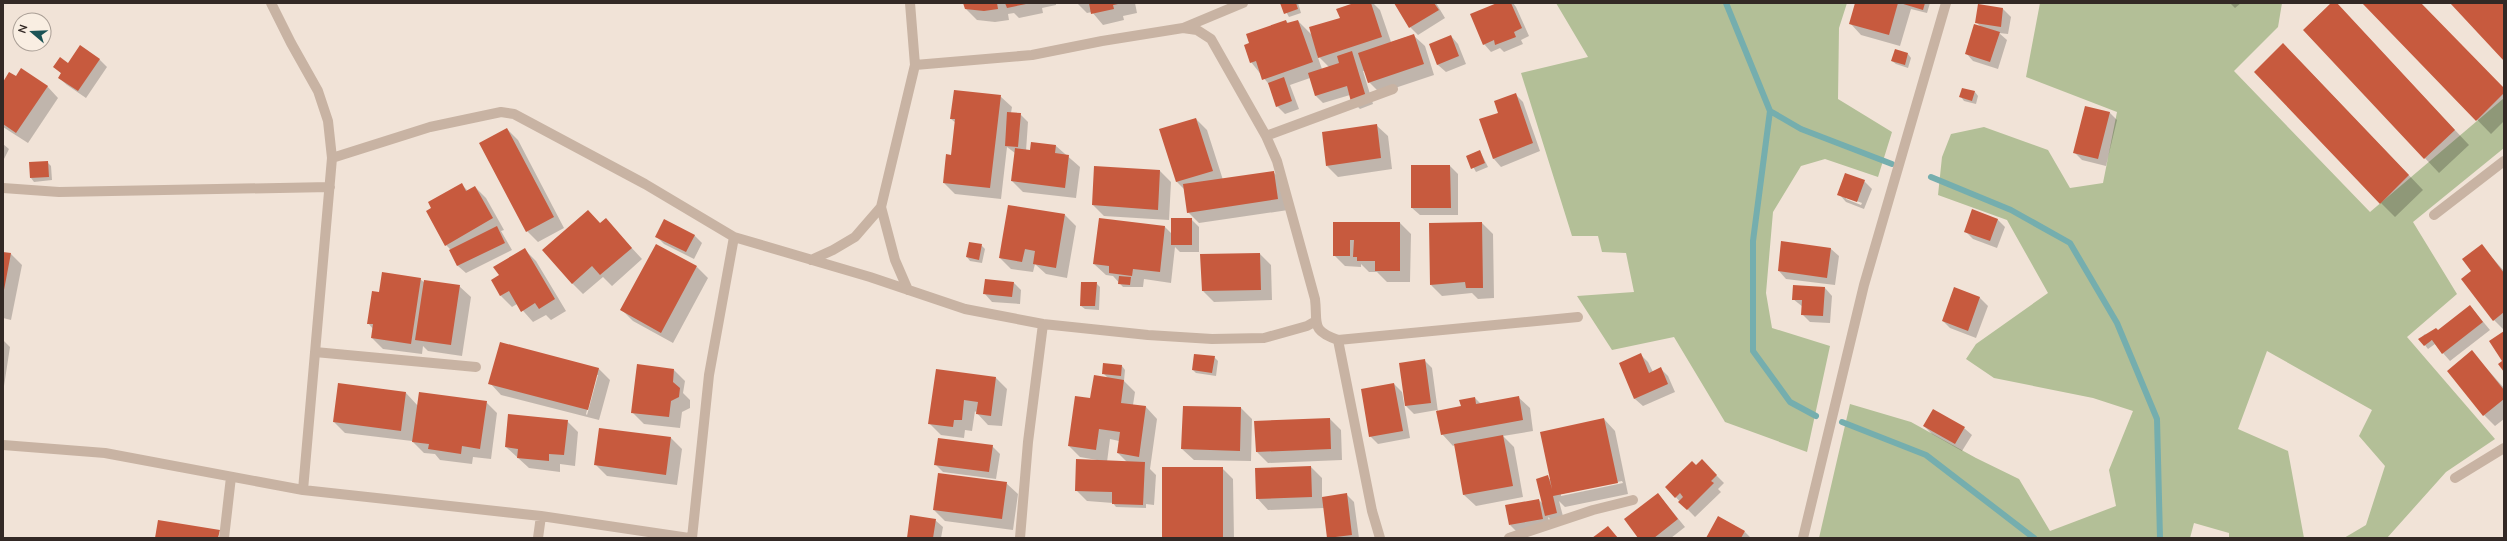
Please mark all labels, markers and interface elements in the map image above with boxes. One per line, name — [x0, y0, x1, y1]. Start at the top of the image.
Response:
north arrow — [12, 12, 52, 52]
text: N — [15, 23, 31, 35]

